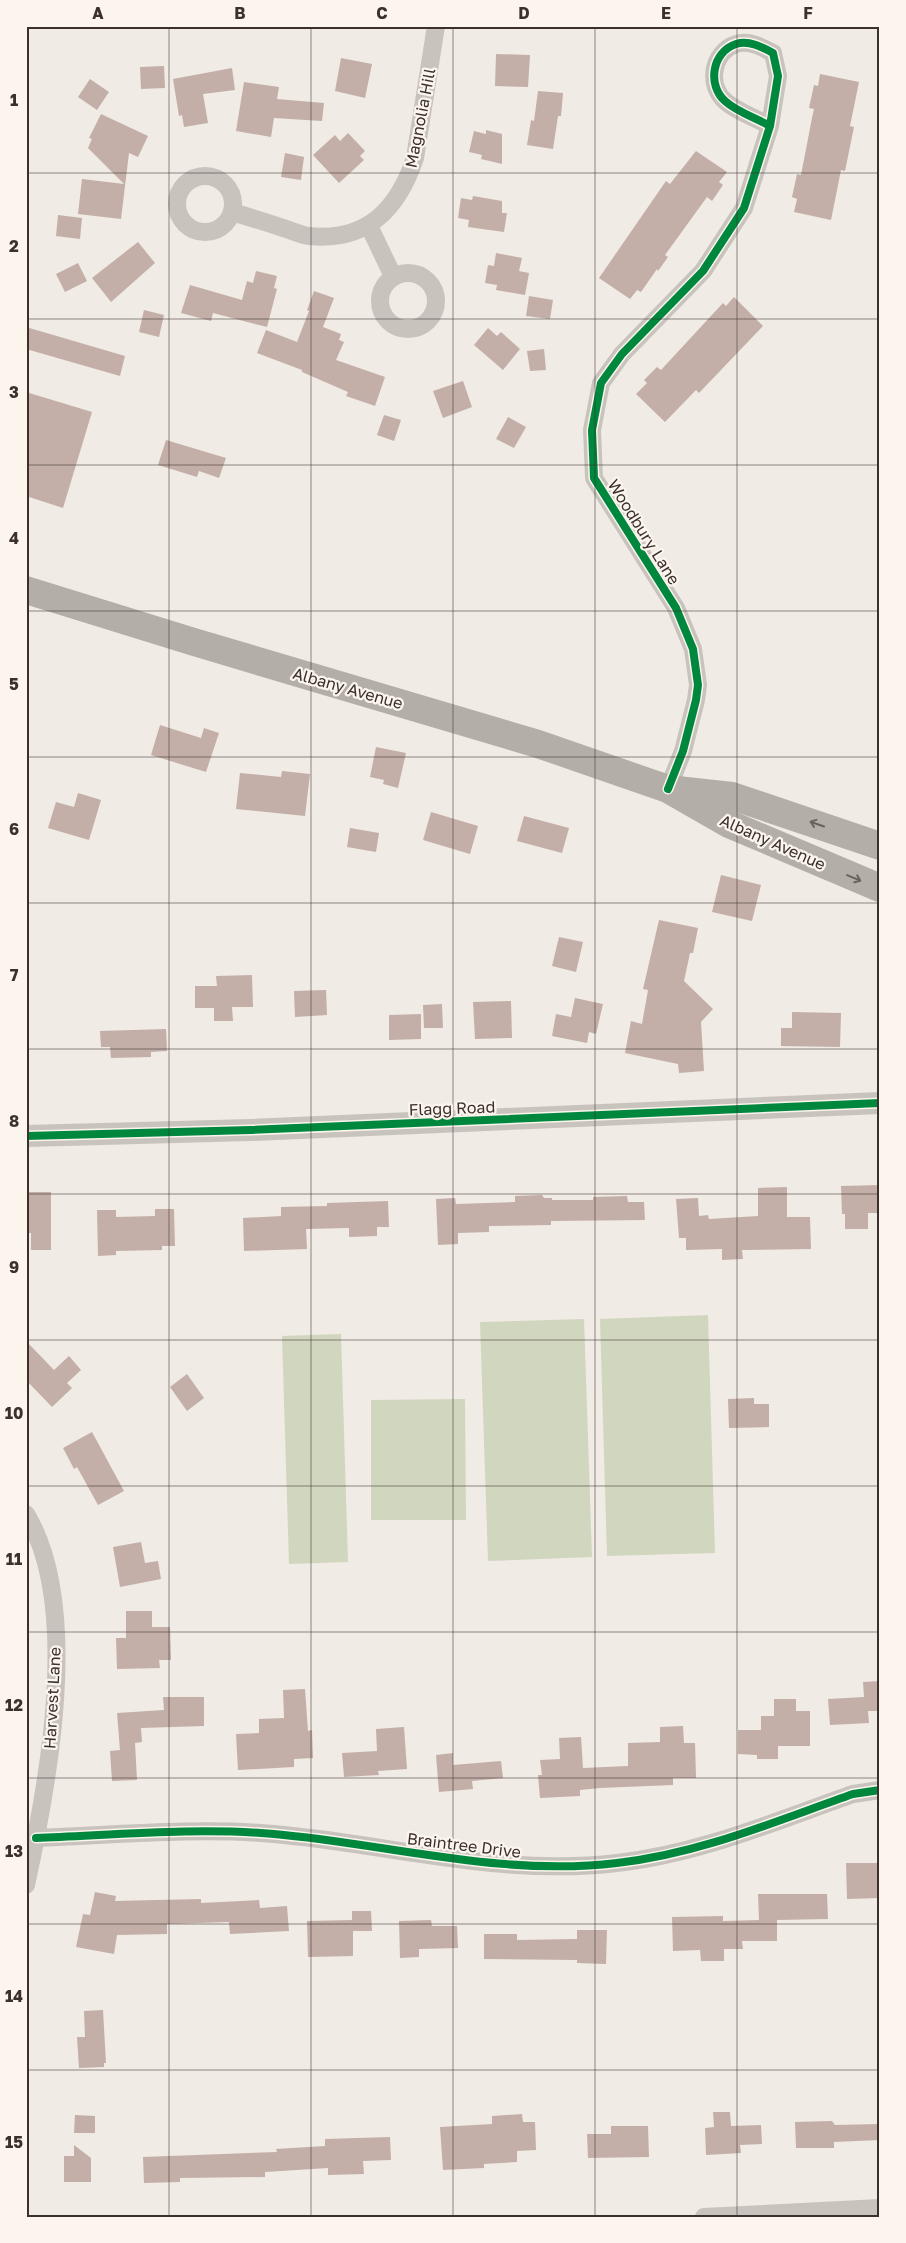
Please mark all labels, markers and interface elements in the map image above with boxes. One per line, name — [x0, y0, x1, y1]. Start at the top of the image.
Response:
text: A — [92, 3, 104, 23]
text: B — [234, 3, 246, 23]
text: C — [376, 3, 388, 23]
text: D — [518, 3, 530, 23]
text: E — [661, 3, 671, 23]
text: F — [803, 3, 813, 23]
street label: Magnolia Hill — [401, 66, 439, 170]
text: 1 — [10, 90, 18, 110]
text: 2 — [9, 236, 19, 256]
text: 3 — [9, 382, 19, 402]
street label: Woodbury Lane — [604, 476, 684, 588]
text: 4 — [9, 528, 19, 548]
street label: Albany Avenue — [291, 663, 405, 713]
text: 5 — [9, 674, 19, 694]
street label: Albany Avenue — [717, 810, 829, 874]
text: 6 — [9, 819, 19, 839]
one-way arrow — [809, 819, 825, 829]
one-way arrow — [847, 874, 862, 883]
text: 7 — [10, 965, 19, 985]
street label: Flagg Road — [408, 1096, 496, 1120]
text: 8 — [9, 1111, 19, 1131]
text: 9 — [9, 1257, 19, 1277]
text: 10 — [5, 1403, 23, 1423]
text: 11 — [6, 1549, 22, 1569]
street label: Harvest Lane — [39, 1646, 65, 1750]
text: 12 — [5, 1695, 23, 1715]
street label: Braintree Drive — [406, 1828, 522, 1862]
text: 13 — [5, 1841, 23, 1861]
text: 14 — [5, 1986, 23, 2006]
text: 15 — [5, 2132, 23, 2152]

